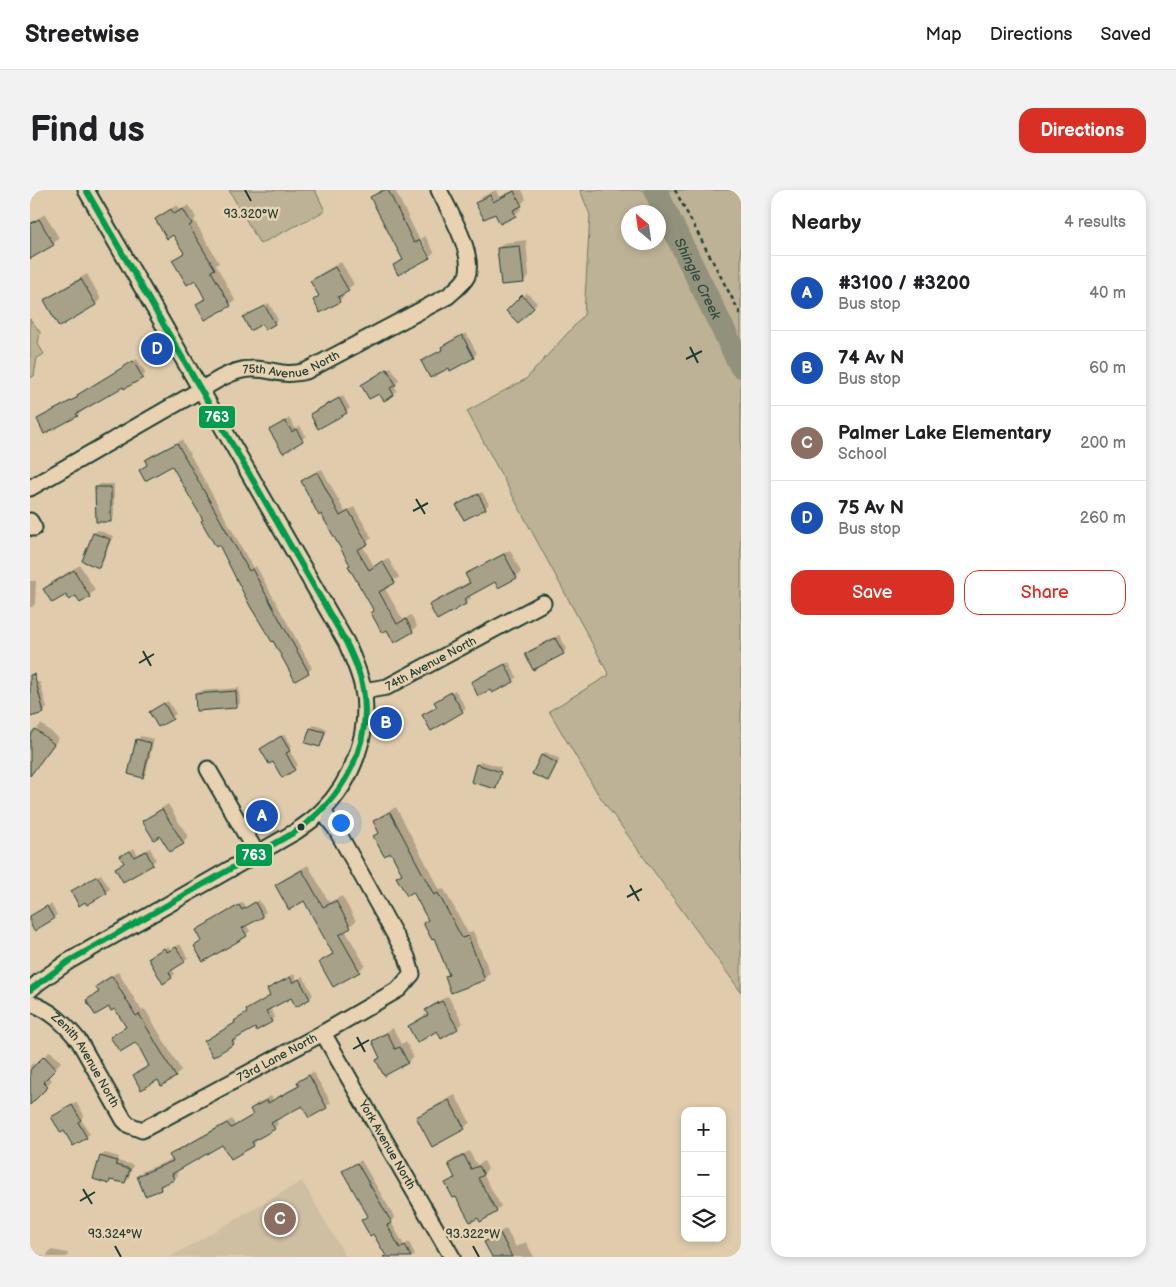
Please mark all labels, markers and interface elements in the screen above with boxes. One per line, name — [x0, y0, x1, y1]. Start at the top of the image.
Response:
text: Streetwise — [25, 20, 139, 49]
text: Map — [926, 24, 962, 45]
text: Directions — [990, 24, 1072, 45]
text: Saved — [1100, 24, 1151, 45]
button: Directions — [1019, 108, 1146, 153]
text: Find us — [30, 109, 145, 152]
north arrow — [621, 205, 666, 250]
text: 93.320°W — [224, 207, 278, 222]
text: Nearby — [791, 210, 861, 235]
text: 4 results — [1064, 213, 1126, 232]
water label: Shingle Creek — [671, 235, 726, 323]
text: #3100 / #3200 — [838, 272, 970, 295]
text: A — [802, 284, 812, 303]
text: 40 m — [1089, 284, 1126, 303]
text: Bus stop — [838, 295, 901, 314]
pin: D — [141, 330, 173, 368]
street label: 75th Avenue North — [242, 347, 342, 381]
text: 74 Av N — [838, 347, 904, 370]
text: B — [801, 359, 813, 378]
text: 60 m — [1089, 359, 1126, 378]
text: Bus stop — [838, 370, 901, 389]
line badge: 763 — [198, 405, 236, 429]
text: 763 — [205, 409, 229, 426]
text: Palmer Lake Elementary — [838, 422, 1051, 445]
text: C — [801, 434, 813, 453]
text: 200 m — [1080, 434, 1126, 453]
text: School — [838, 445, 887, 464]
text: 75 Av N — [838, 497, 904, 520]
text: D — [801, 509, 813, 528]
text: 260 m — [1080, 509, 1126, 528]
text: Bus stop — [838, 520, 901, 539]
button: Save — [791, 570, 954, 615]
button: Share — [964, 570, 1126, 615]
street label: 74th Avenue North — [383, 633, 479, 694]
pin: B — [370, 704, 402, 742]
pin: A — [246, 797, 278, 835]
your location — [328, 810, 354, 836]
unlabelled marker — [296, 822, 306, 832]
line badge: 763 — [235, 843, 273, 867]
text: 763 — [242, 847, 266, 864]
street label: Zenith Avenue North — [48, 1009, 123, 1110]
street label: 73rd Lane North — [234, 1030, 320, 1085]
street label: York Avenue North — [355, 1097, 419, 1192]
map controls — [681, 1107, 726, 1242]
button: + — [681, 1107, 726, 1152]
button: − — [681, 1152, 726, 1197]
button: layers — [681, 1197, 726, 1242]
pin: C — [264, 1200, 296, 1238]
text: 93.324°W — [88, 1227, 142, 1242]
text: 93.322°W — [446, 1227, 500, 1242]

